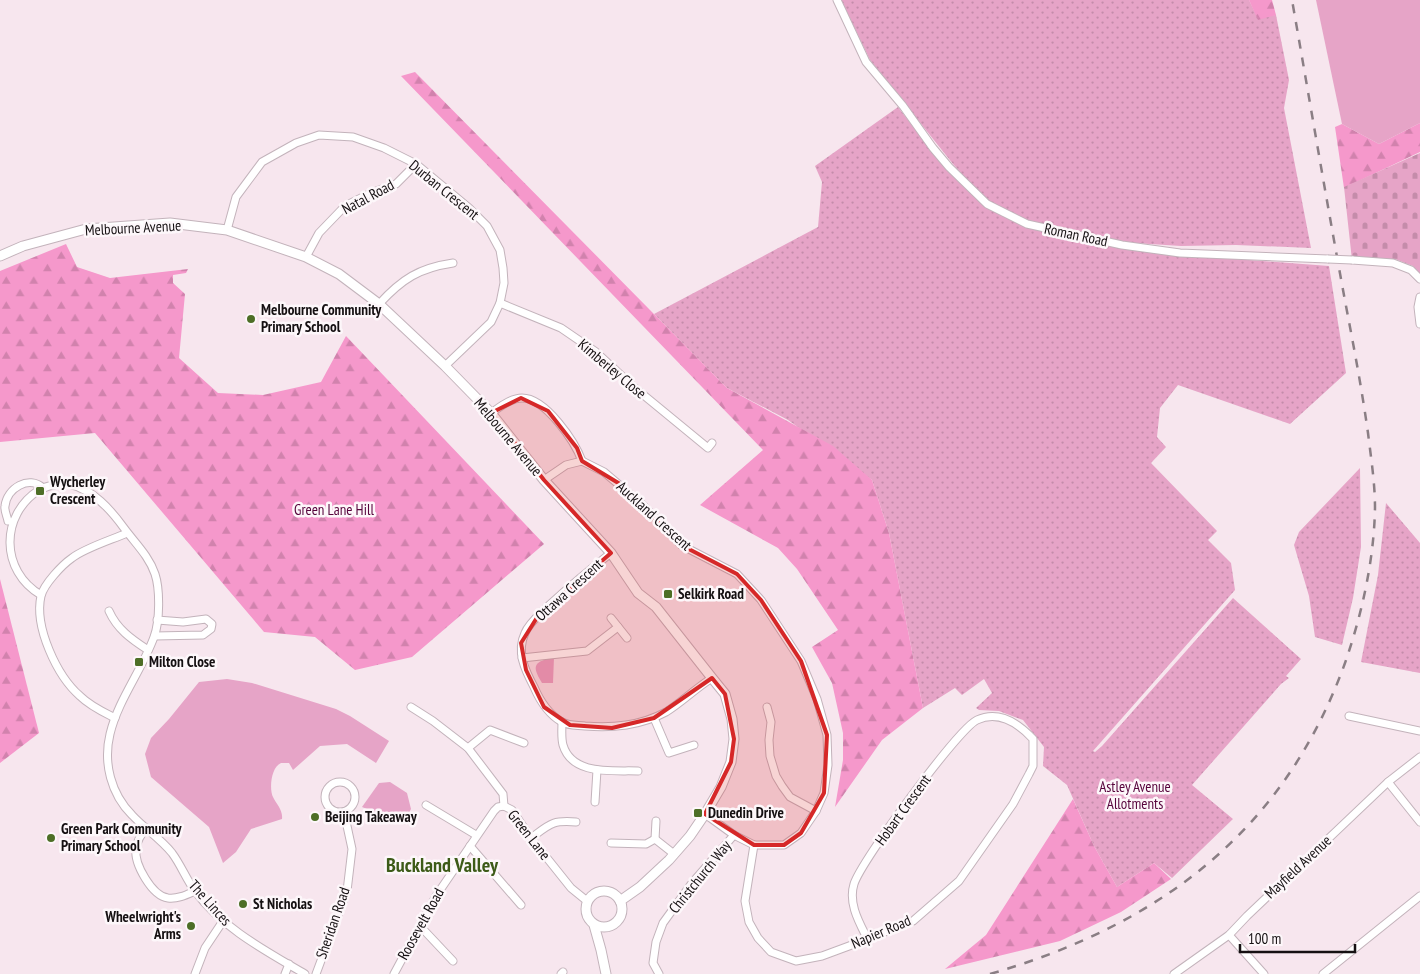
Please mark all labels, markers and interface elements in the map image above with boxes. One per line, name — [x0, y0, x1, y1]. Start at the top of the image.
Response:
street label: Durban Crescent — [405, 156, 483, 224]
street label: Natal Road — [338, 175, 397, 218]
street label: Melbourne Avenue — [84, 215, 182, 240]
street label: Roman Road — [1043, 219, 1109, 250]
place label: Melbourne Community Primary School — [261, 300, 382, 336]
marker: Melbourne Community Primary School — [245, 313, 257, 325]
street label: Kimberley Close — [574, 335, 650, 403]
street label: Melbourne Avenue — [470, 394, 547, 480]
place label: Wycherley Crescent — [49, 472, 106, 508]
street label: Auckland Crescent — [613, 477, 696, 554]
marker: Wycherley Crescent — [34, 485, 46, 497]
park label: Green Lane Hill — [294, 500, 374, 519]
street label: Ottawa Crescent — [531, 554, 606, 625]
place label: Selkirk Road — [678, 584, 744, 603]
marker: Selkirk Road — [662, 588, 674, 600]
place label: Milton Close — [149, 652, 216, 671]
marker: Milton Close — [133, 656, 145, 668]
street label: Hobart Crescent — [871, 771, 935, 849]
park label: Astley Avenue Allotments — [1099, 777, 1171, 813]
place label: Dunedin Drive — [708, 803, 784, 822]
street label: Green Lane — [504, 806, 555, 864]
place label: Beijing Takeaway — [325, 807, 418, 826]
marker: Dunedin Drive — [692, 807, 704, 819]
marker: Beijing Takeaway — [309, 811, 321, 823]
place label: Green Park Community Primary School — [61, 819, 183, 855]
street label: Mayfield Avenue — [1260, 831, 1335, 902]
marker: Green Park Community Primary School — [45, 832, 57, 844]
street label: Christchurch Way — [664, 836, 735, 917]
district label: Buckland Valley — [386, 852, 499, 878]
street label: The Linces — [185, 876, 236, 929]
street label: Sheridan Road — [311, 885, 354, 961]
street label: Roosevelt Road — [393, 885, 448, 963]
place label: St Nicholas — [253, 894, 312, 913]
marker: St Nicholas — [237, 898, 249, 910]
place label: Wheelwright's Arms — [104, 907, 181, 943]
street label: Napier Road — [848, 910, 913, 953]
marker: Wheelwright's Arms — [185, 920, 197, 932]
scale bar — [1240, 922, 1355, 954]
text: 100 m — [1248, 929, 1281, 948]

